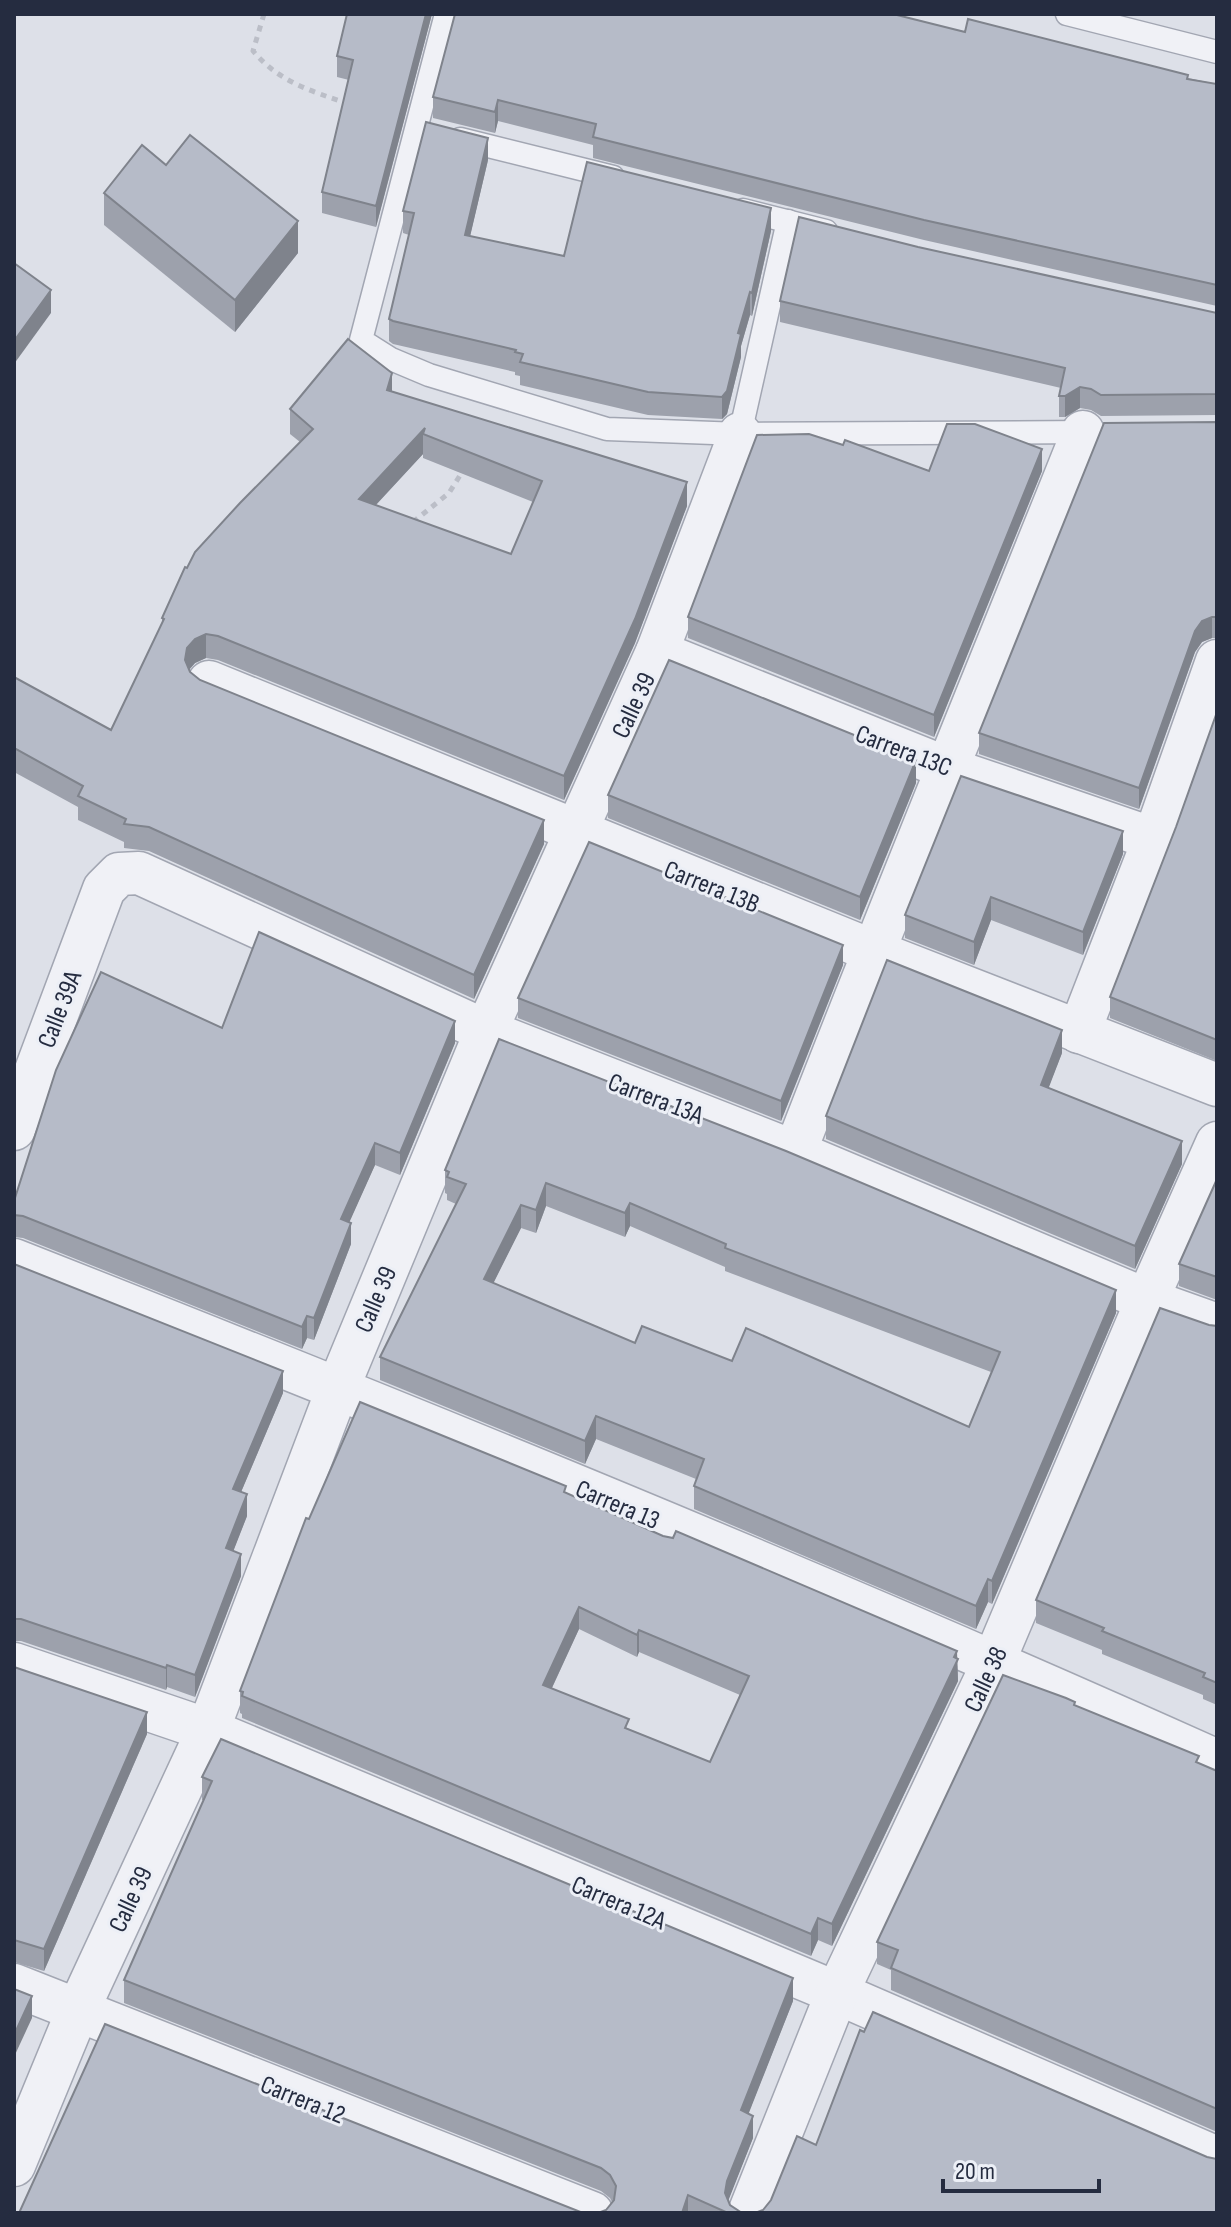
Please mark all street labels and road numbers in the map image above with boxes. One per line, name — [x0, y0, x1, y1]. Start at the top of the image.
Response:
street label: Calle 39 — [606, 668, 663, 743]
street label: Carrera 13C — [851, 719, 956, 784]
street label: Carrera 13B — [659, 854, 764, 920]
street label: Calle 39A — [32, 966, 90, 1052]
street label: Carrera 13A — [603, 1067, 708, 1132]
street label: Calle 39 — [349, 1262, 404, 1337]
street label: Carrera 13 — [571, 1474, 664, 1537]
street label: Calle 38 — [958, 1642, 1015, 1717]
street label: Calle 39 — [103, 1862, 160, 1937]
street label: Carrera 12A — [567, 1870, 671, 1937]
street label: Carrera 12 — [256, 2069, 349, 2131]

